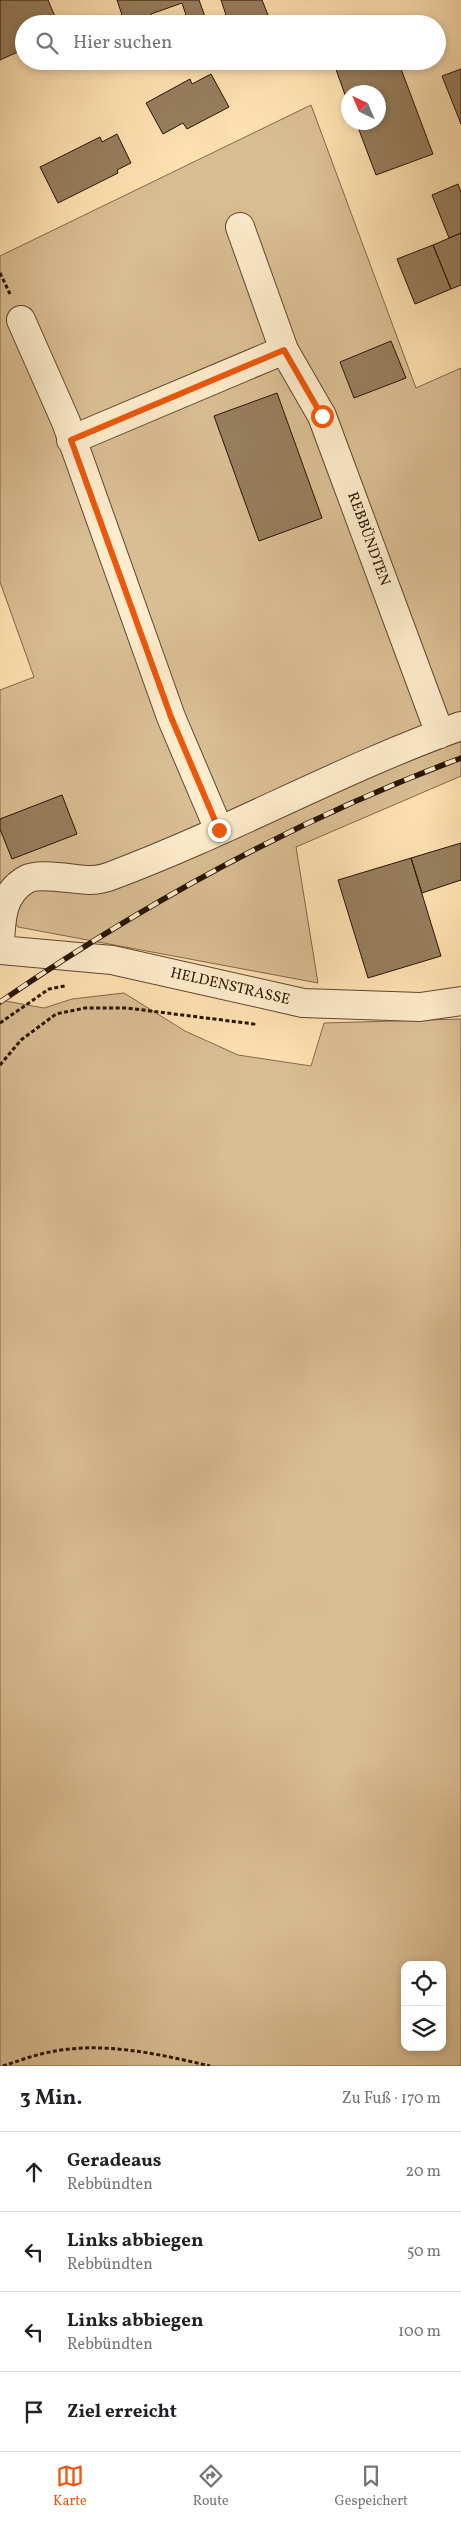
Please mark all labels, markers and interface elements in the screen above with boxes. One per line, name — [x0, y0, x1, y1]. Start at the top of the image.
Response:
search box — [15, 15, 446, 70]
icon: search — [33, 29, 61, 57]
text: Hier suchen — [73, 30, 172, 56]
north arrow — [341, 85, 386, 130]
route start — [311, 405, 334, 428]
street label: REBBÜNDTEN — [341, 489, 395, 589]
route end — [208, 819, 231, 842]
street label: HELDENSTRASSE — [168, 963, 292, 1011]
map controls — [401, 1961, 446, 2051]
button: locate — [401, 1961, 446, 2006]
button: layers — [401, 2006, 446, 2051]
text: 3 Min. — [20, 2084, 82, 2113]
text: Zu Fuß · 170 m — [342, 2088, 441, 2110]
text: Geradeaus — [67, 2148, 162, 2174]
icon: ahead — [20, 2158, 48, 2186]
text: 20 m — [406, 2161, 441, 2183]
text: Rebbündten — [67, 2174, 153, 2196]
text: Links abbiegen — [67, 2228, 204, 2254]
icon: left — [20, 2238, 48, 2266]
text: 50 m — [407, 2241, 441, 2263]
text: Rebbündten — [67, 2254, 153, 2276]
text: Links abbiegen — [67, 2308, 204, 2334]
icon: left — [20, 2318, 48, 2346]
text: 100 m — [398, 2321, 441, 2343]
text: Rebbündten — [67, 2334, 153, 2356]
icon: arrive — [20, 2398, 48, 2426]
text: Ziel erreicht — [67, 2399, 177, 2425]
tab: Karte — [53, 2462, 87, 2511]
tab: Route — [193, 2462, 229, 2511]
tab: Gespeichert — [335, 2462, 408, 2511]

